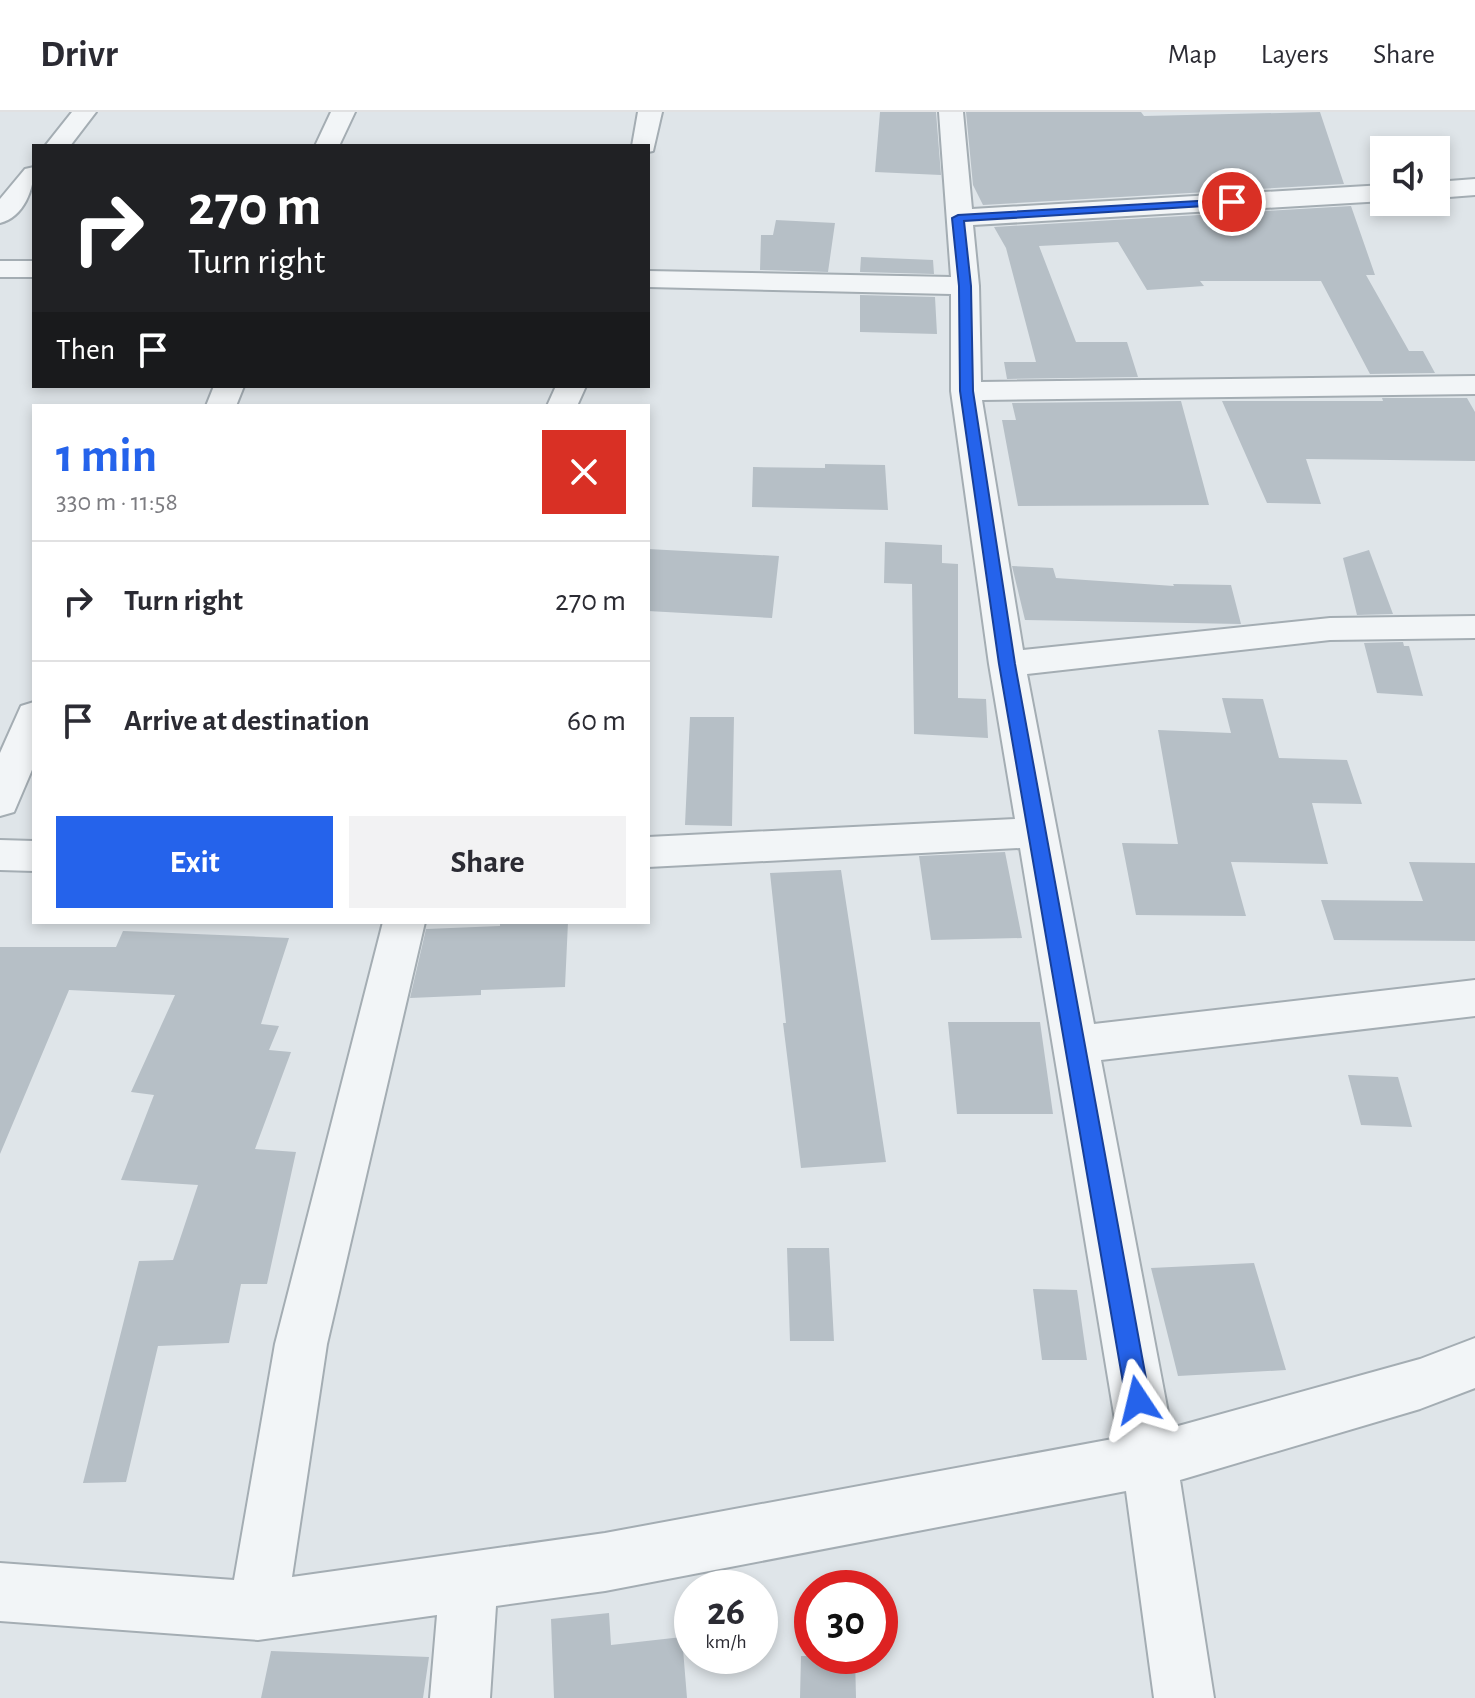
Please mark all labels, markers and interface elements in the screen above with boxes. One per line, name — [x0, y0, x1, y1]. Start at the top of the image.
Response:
text: Drivr — [40, 36, 118, 74]
text: Map — [1168, 41, 1217, 69]
text: Layers — [1261, 41, 1329, 69]
text: Share — [1373, 41, 1435, 69]
map controls — [1370, 136, 1450, 216]
button: sound — [1370, 136, 1450, 216]
pin — [1198, 168, 1266, 236]
icon: right — [56, 176, 160, 280]
text: 270 m — [188, 179, 321, 235]
icon: arrive — [1210, 180, 1254, 224]
text: Turn right — [188, 244, 325, 280]
icon: arrive — [131, 328, 175, 372]
text: Then — [56, 335, 115, 365]
button: close — [542, 430, 626, 514]
text: 1 min — [56, 433, 157, 481]
text: 330 m · 11:58 — [56, 489, 178, 515]
icon: right — [56, 579, 100, 623]
text: Turn right — [124, 586, 243, 616]
text: 270 m — [555, 586, 626, 616]
icon: arrive — [56, 699, 100, 743]
text: Arrive at destination — [124, 706, 370, 736]
text: 60 m — [567, 706, 626, 736]
button: Exit — [56, 816, 333, 908]
button: Share — [349, 816, 626, 908]
position arrow — [1096, 1358, 1180, 1442]
speed limit sign: 30 — [794, 1570, 898, 1674]
text: 26 — [707, 1592, 745, 1632]
text: km/h — [705, 1632, 747, 1652]

